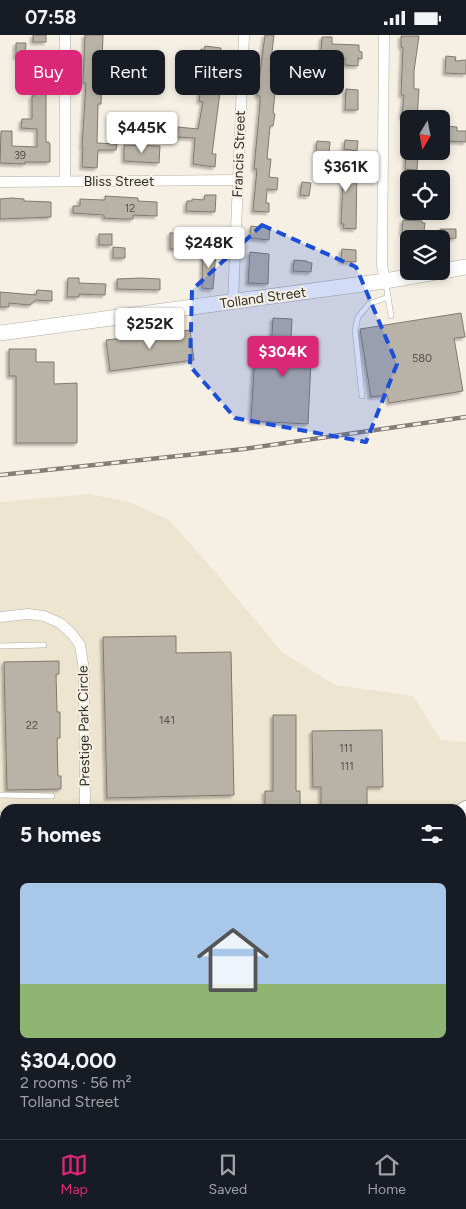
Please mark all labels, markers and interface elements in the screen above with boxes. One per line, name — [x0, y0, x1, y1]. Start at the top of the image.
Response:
text: 07:58 — [25, 6, 76, 29]
chip: Buy — [15, 50, 82, 95]
chip: Rent — [92, 50, 165, 95]
chip: Filters — [175, 50, 260, 95]
chip: New — [270, 50, 344, 95]
street label: Francis Street — [229, 110, 249, 198]
north arrow — [400, 110, 450, 160]
map controls — [400, 110, 450, 280]
pin: $445K — [107, 111, 177, 154]
text: $445K — [117, 118, 167, 137]
house number: 39 — [14, 149, 26, 162]
pin: $361K — [311, 151, 381, 193]
text: $361K — [324, 157, 368, 176]
button: locate — [400, 170, 450, 220]
street label: Bliss Street — [84, 173, 154, 190]
house number: 12 — [125, 202, 135, 215]
pin: $248K — [174, 227, 244, 269]
button: layers — [400, 230, 450, 280]
text: $248K — [185, 233, 233, 252]
street label: Tolland Street — [219, 284, 307, 312]
pin: $252K — [115, 307, 185, 350]
text: $252K — [126, 314, 174, 333]
pin: $304K — [248, 335, 318, 378]
text: $304K — [259, 342, 307, 361]
house number: 580 — [412, 352, 432, 365]
street label: Prestige Park Circle — [74, 665, 94, 787]
house number: 141 — [159, 714, 175, 727]
house number: 22 — [26, 719, 38, 732]
house number: 111 — [339, 742, 353, 755]
house number: 111 — [340, 760, 354, 773]
icon: filters — [418, 820, 446, 848]
text: 5 homes — [20, 822, 101, 847]
icon: home — [188, 915, 278, 1005]
text: $304,000 — [20, 1048, 116, 1073]
text: 2 rooms · 56 m² — [20, 1073, 132, 1092]
text: Tolland Street — [20, 1092, 119, 1111]
tab: Map — [60, 1151, 88, 1198]
tab: Saved — [209, 1151, 247, 1198]
tab: Home — [368, 1151, 406, 1198]

